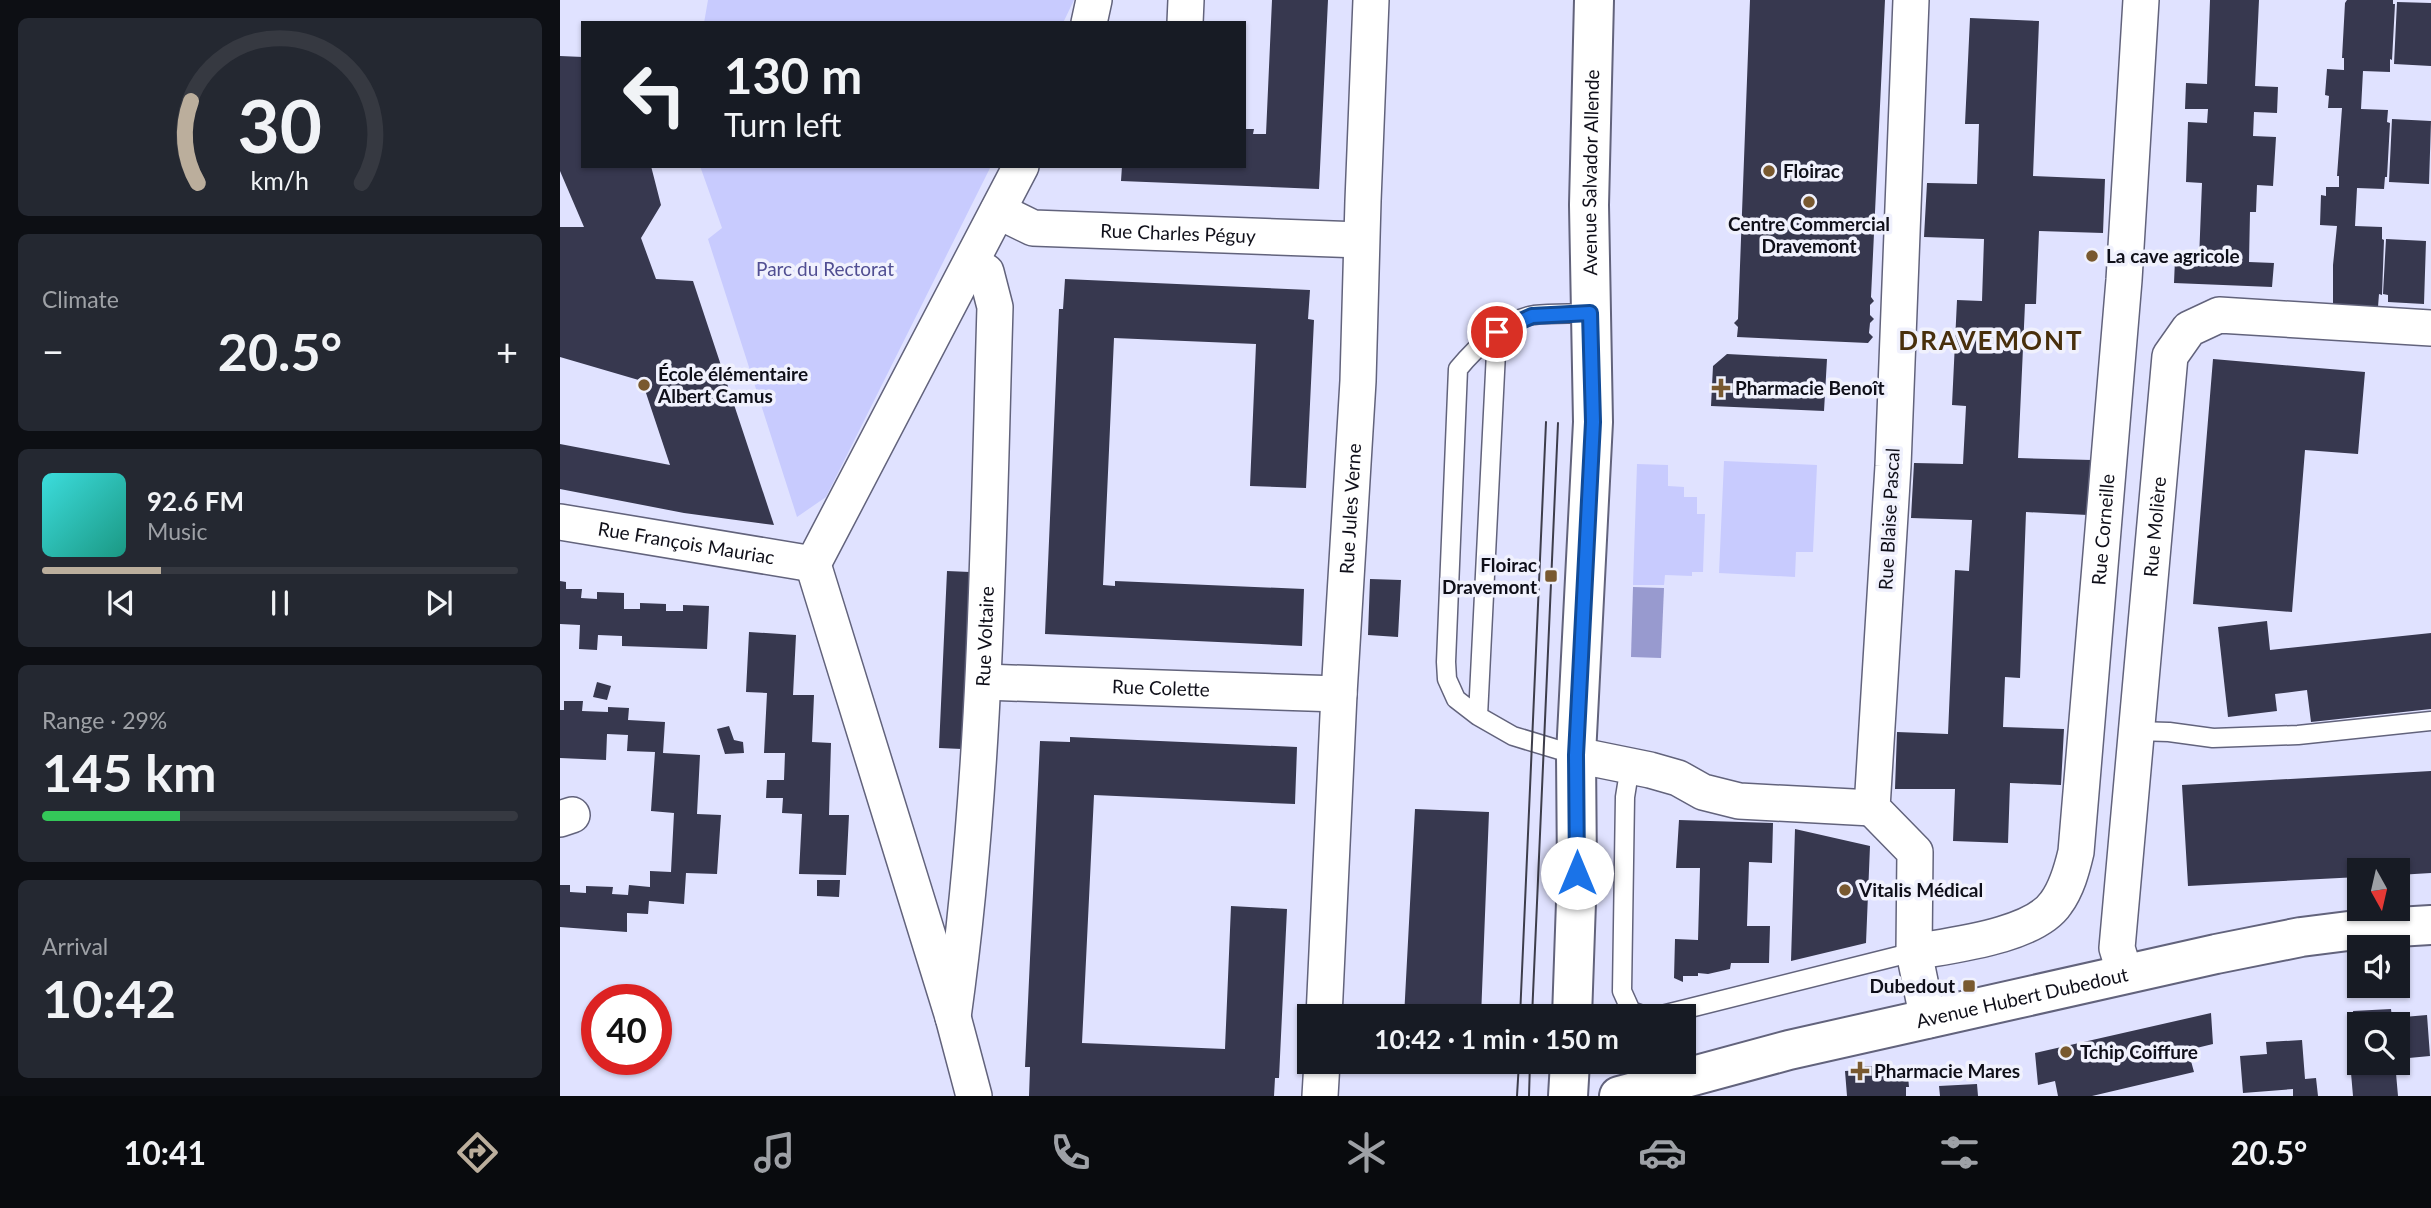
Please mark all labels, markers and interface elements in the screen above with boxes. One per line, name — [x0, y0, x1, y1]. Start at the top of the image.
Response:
text: 130 m — [724, 46, 862, 104]
icon: left — [609, 49, 700, 140]
street label: Avenue Salvador Allende — [1577, 69, 1603, 276]
text: 30 — [238, 81, 322, 169]
text: Turn left — [724, 105, 841, 144]
place label: Floirac — [1783, 159, 1840, 182]
marker: Floirac — [1761, 163, 1777, 179]
text: km/h — [251, 165, 309, 195]
marker: Centre Commercial Dravemont — [1801, 194, 1817, 210]
place label: Centre Commercial Dravemont — [1728, 212, 1890, 257]
street label: Rue Charles Péguy — [1100, 218, 1256, 247]
place label: La cave agricole — [2106, 244, 2240, 267]
marker: La cave agricole — [2084, 248, 2100, 264]
park label: Parc du Rectorat — [756, 257, 894, 280]
text: Climate — [42, 285, 119, 313]
pin — [1467, 302, 1527, 362]
icon: arrive — [1478, 313, 1516, 351]
text: 20.5° — [218, 320, 342, 382]
district label: DRAVEMONT — [1898, 324, 2084, 356]
text: − — [42, 328, 64, 374]
text: + — [496, 328, 518, 374]
place label: École élémentaire Albert Camus — [657, 362, 808, 407]
place label: Pharmacie Benoît — [1735, 376, 1885, 399]
marker: École élémentaire Albert Camus — [636, 377, 652, 393]
marker: Pharmacie Benoît — [1713, 380, 1729, 396]
street label: Rue Jules Verne — [1334, 443, 1365, 575]
street label: Rue Blaise Pascal — [1873, 447, 1904, 591]
street label: Rue Corneille — [2086, 473, 2119, 586]
street label: Rue Molière — [2138, 476, 2170, 578]
text: 92.6 FM — [147, 485, 244, 517]
text: Music — [147, 517, 207, 545]
street label: Rue François Mauriac — [596, 517, 776, 568]
place label: Floirac Dravemont — [1442, 553, 1537, 598]
marker: Floirac Dravemont — [1543, 568, 1559, 584]
icon: previous — [102, 584, 140, 622]
icon: pause — [261, 584, 299, 622]
icon: next — [420, 584, 458, 622]
street label: Rue Voltaire — [971, 586, 998, 687]
street label: Rue Colette — [1112, 674, 1210, 701]
text: Range · 29% — [42, 706, 167, 734]
text: 145 km — [42, 741, 216, 803]
position arrow — [1540, 836, 1614, 910]
north arrow — [2347, 858, 2410, 920]
map controls — [2347, 858, 2410, 1075]
place label: Vitalis Médical — [1858, 878, 1983, 901]
marker: Vitalis Médical — [1837, 882, 1853, 898]
text: Arrival — [42, 932, 108, 960]
button: sound — [2347, 935, 2410, 998]
street label: Avenue Hubert Dubedout — [1914, 962, 2130, 1032]
text: 10:42 — [42, 967, 176, 1029]
place label: Dubedout — [1870, 974, 1955, 997]
marker: Dubedout — [1961, 978, 1977, 994]
speed limit sign: 40 — [581, 984, 672, 1075]
button: search — [2347, 1012, 2410, 1075]
text: 10:42 · 1 min · 150 m — [1374, 1023, 1619, 1055]
place label: Tchip Coiffure — [2080, 1040, 2198, 1063]
marker: Tchip Coiffure — [2058, 1044, 2074, 1060]
place label: Pharmacie Mares — [1874, 1059, 2020, 1082]
marker: Pharmacie Mares — [1852, 1063, 1868, 1079]
icon: directions — [453, 1128, 502, 1177]
icon: music — [750, 1128, 799, 1177]
icon: phone — [1046, 1128, 1095, 1177]
icon: climate — [1342, 1128, 1391, 1177]
icon: car — [1638, 1128, 1687, 1177]
icon: filters — [1935, 1128, 1984, 1177]
text: 10:41 — [124, 1133, 206, 1172]
text: 20.5° — [2231, 1133, 2307, 1172]

